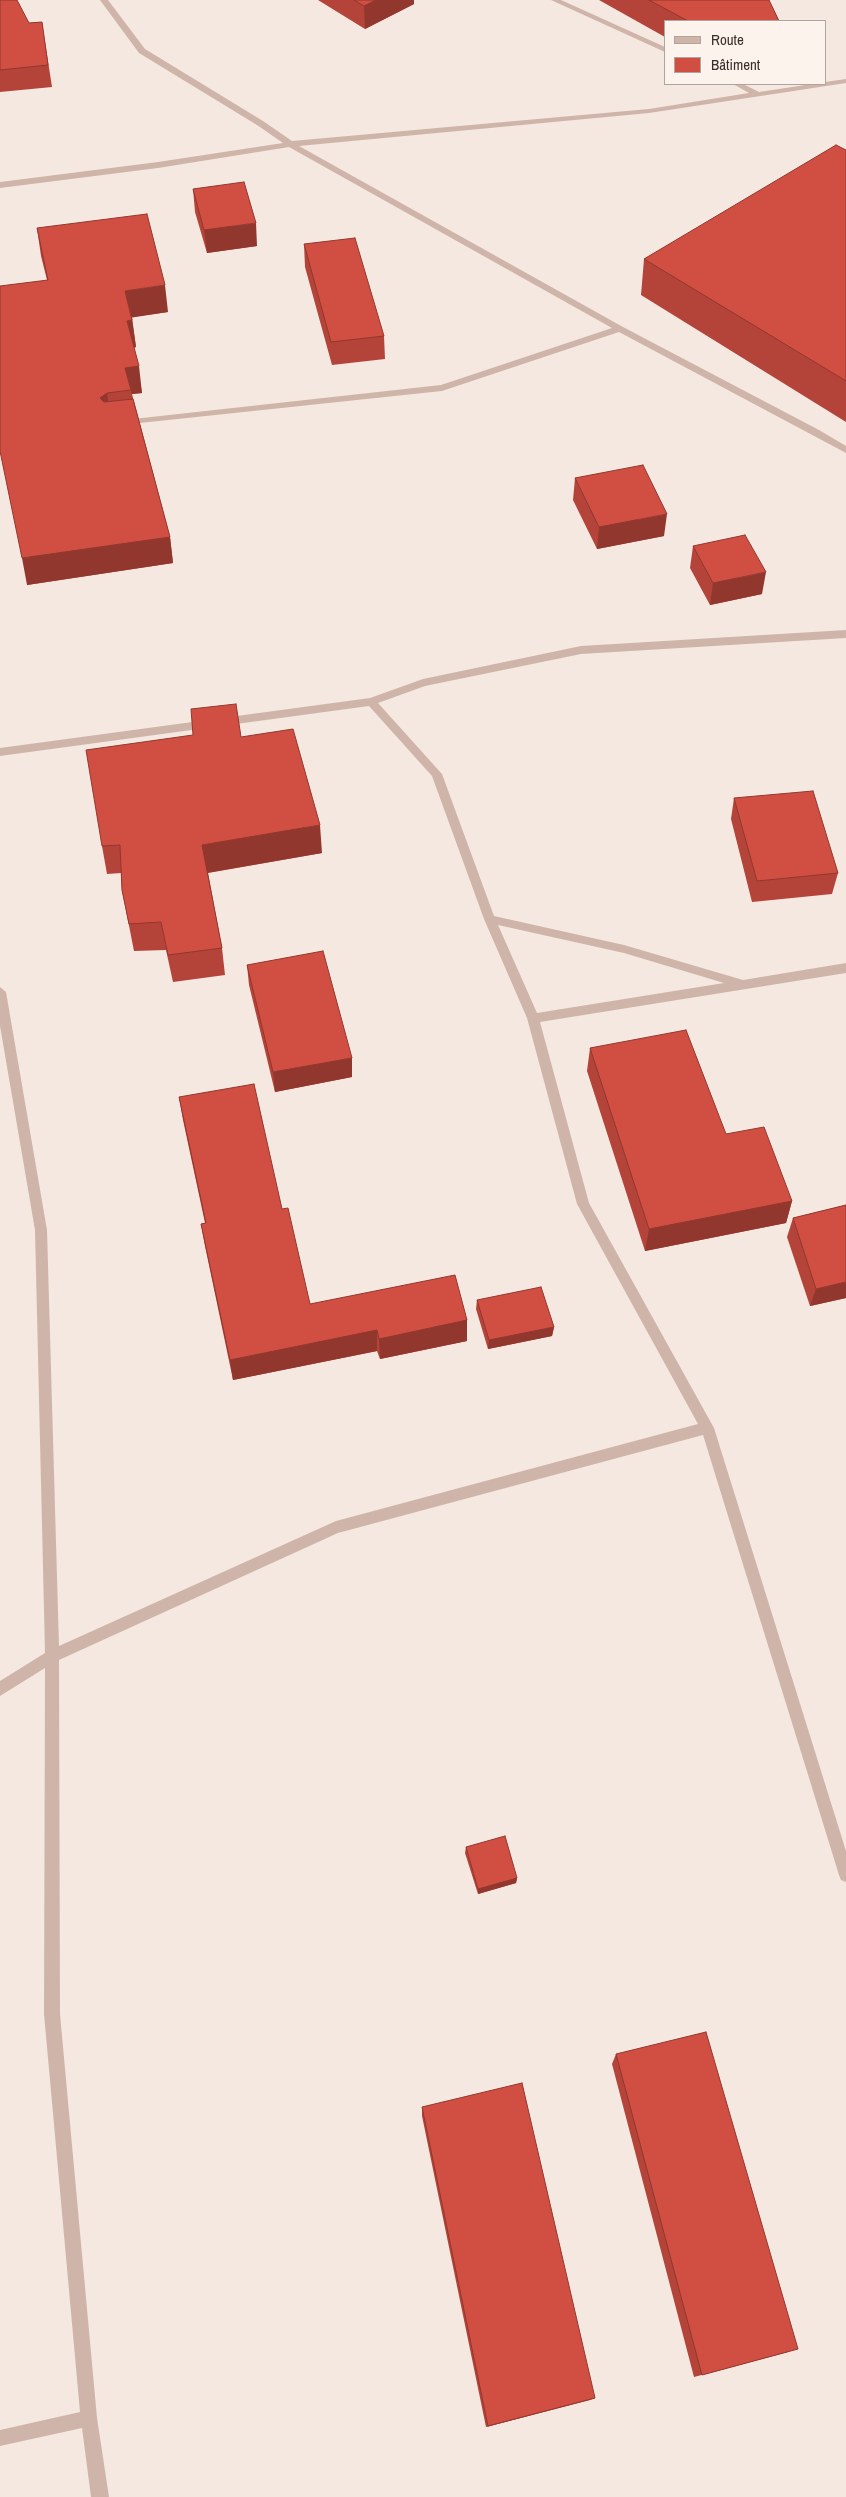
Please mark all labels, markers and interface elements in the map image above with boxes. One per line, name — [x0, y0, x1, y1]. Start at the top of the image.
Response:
legend — [664, 20, 826, 85]
text: Route — [711, 29, 744, 50]
text: Bâtiment — [711, 54, 760, 75]

